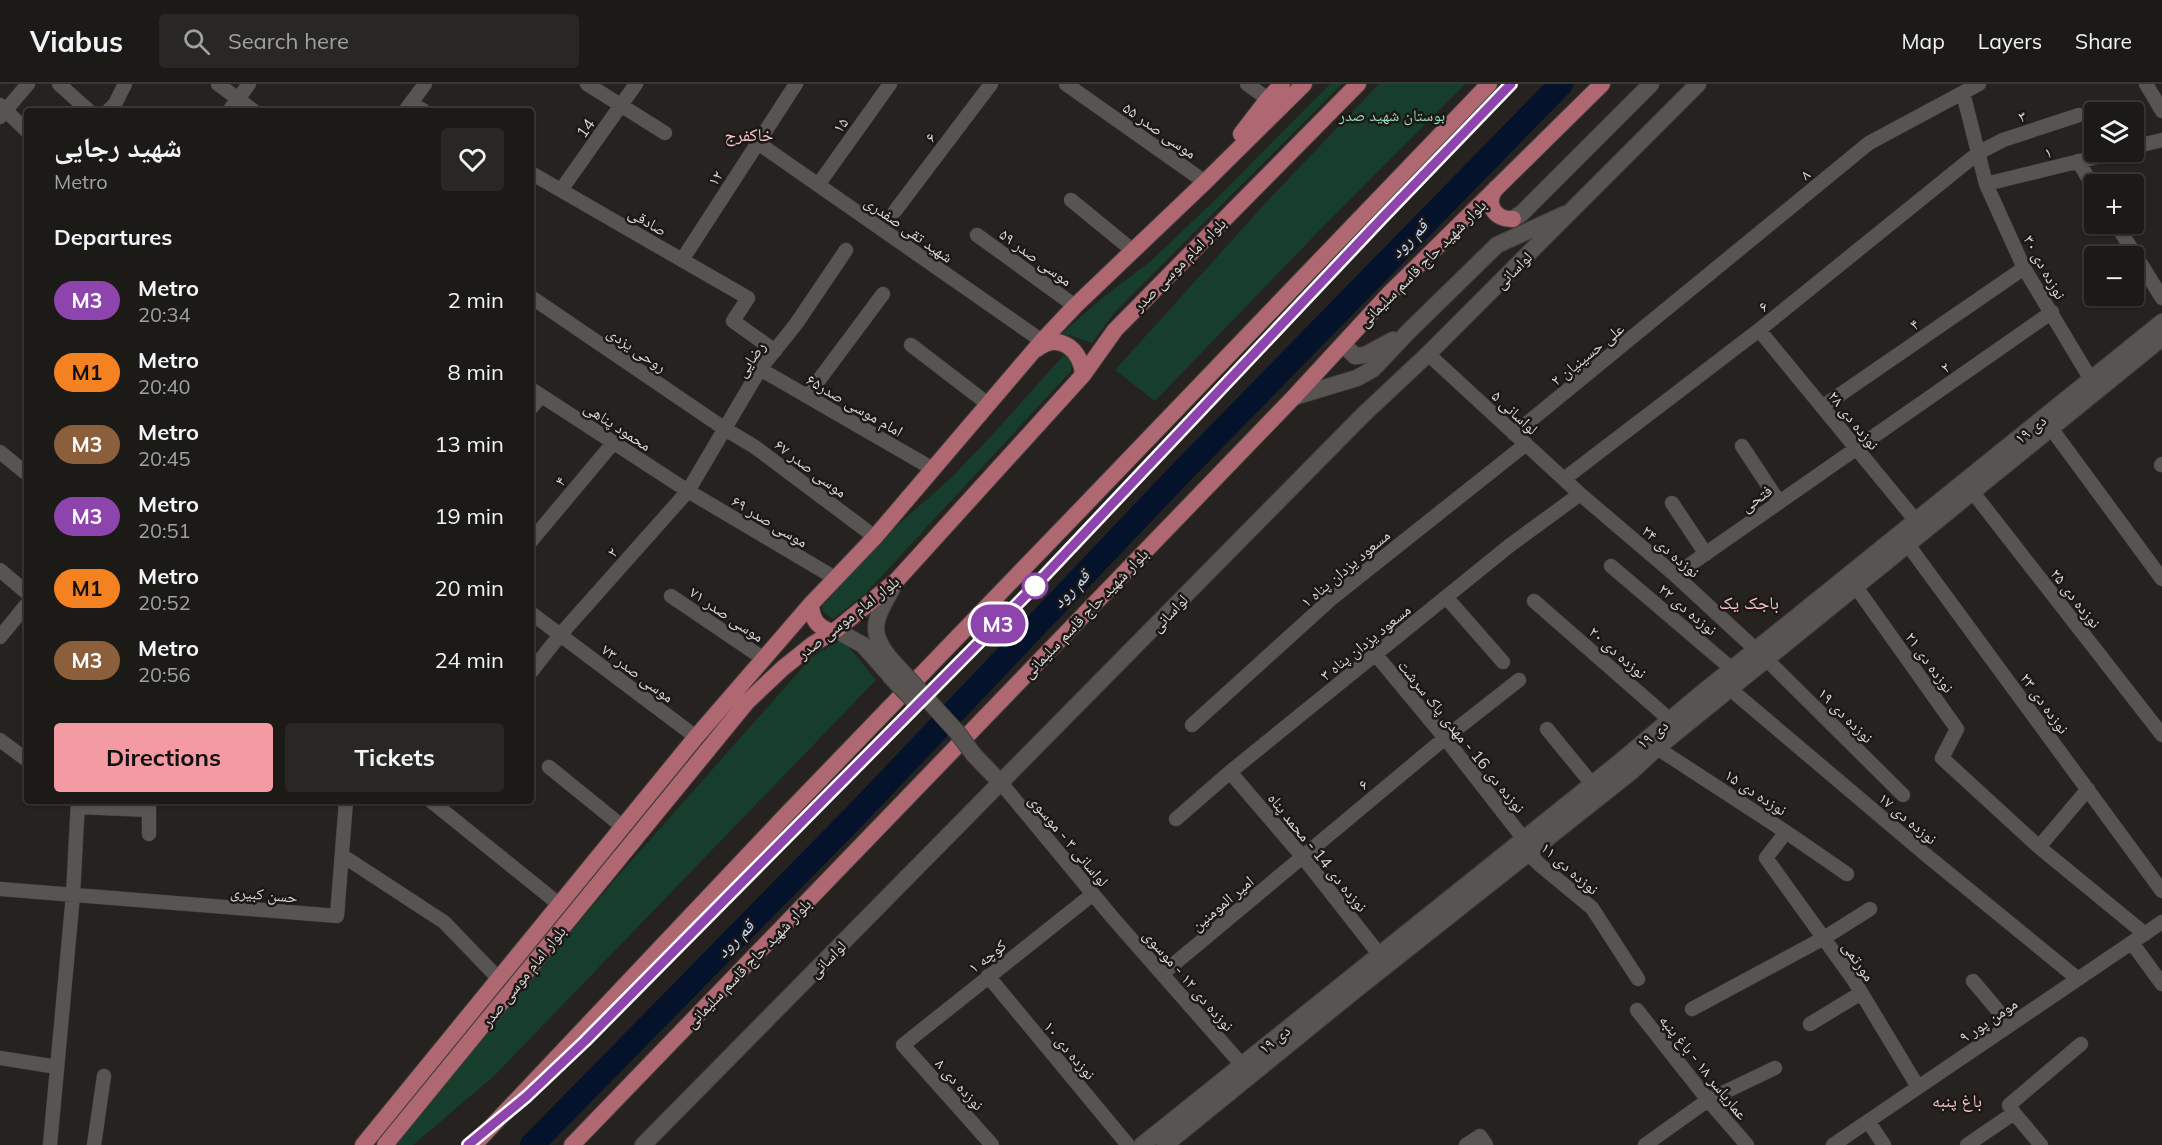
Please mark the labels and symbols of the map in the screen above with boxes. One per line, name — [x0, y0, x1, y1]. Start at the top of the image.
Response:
street label: موسی صدر ۵۵ — [1119, 97, 1201, 163]
park label: بوستان شهید صدر — [1338, 105, 1445, 126]
street label: ۳ — [2015, 105, 2029, 127]
street label: ۱۵ — [828, 113, 852, 137]
street label: 14 — [571, 114, 599, 142]
district label: خاکفرج — [724, 123, 774, 147]
street label: ۶ — [920, 128, 940, 146]
street label: ۱ — [2042, 141, 2054, 163]
street label: ۸ — [1796, 164, 1814, 184]
street label: ۱۲ — [703, 167, 727, 189]
street label: شهید تقی صفدری — [860, 191, 957, 268]
street label: بلوار شهید حاج قاسم سلیمانی — [1354, 195, 1491, 332]
street label: صادقی — [625, 202, 671, 241]
street label: بلوار امام موسی صدر — [1127, 213, 1231, 316]
water label: قم رود — [1385, 213, 1435, 263]
street label: موسی صدر ۵۹ — [995, 224, 1076, 291]
street label: نوزده دی ۳۰ — [2018, 231, 2071, 303]
street label: لواسانی — [1490, 247, 1537, 294]
street label: ۶ — [1754, 296, 1772, 316]
street label: ۴ — [1905, 314, 1923, 334]
street label: ۲ علی حسینیان — [1546, 318, 1628, 391]
street label: روحی یزدی — [603, 322, 671, 377]
street label: رضایی — [731, 337, 770, 381]
street label: ۲ — [1936, 357, 1954, 377]
street label: امام موسی صدر۶۵ — [803, 369, 907, 442]
street label: لواسانی ۵ — [1487, 386, 1542, 439]
street label: نوزده دی ۲۸ — [1823, 386, 1884, 454]
street label: محمود پناهی — [580, 397, 655, 456]
street label: ۱۹ دی — [2010, 410, 2051, 449]
street label: موسی صدر ۶۷ — [770, 434, 851, 502]
street label: ۴ — [550, 472, 570, 490]
street label: فتحی — [1736, 480, 1776, 517]
street label: موسی صدر ۶۹ — [728, 490, 812, 552]
street label: نوزده دی ۲۴ — [1637, 520, 1704, 582]
street label: ۱ مسعود یزدان پناه — [1296, 525, 1395, 612]
street label: ۲ — [602, 543, 622, 561]
street label: بلوار شهید حاج قاسم سلیمانی — [1018, 544, 1153, 683]
water label: قم رود — [1047, 563, 1097, 613]
street label: نوزده دی ۲۵ — [2046, 564, 2106, 633]
street label: بلوار امام موسی صدر — [792, 571, 904, 664]
unlabelled marker — [1022, 573, 1048, 599]
street label: نوزده دی ۲۲ — [1654, 579, 1721, 640]
street label: موسی صدر ۷۱ — [685, 582, 768, 647]
street label: لواسانی — [1146, 590, 1192, 637]
district label: باجک یک — [1719, 591, 1779, 614]
street label: ۳ مسعود یزدان پناه — [1316, 599, 1415, 685]
line badge: M3 — [971, 604, 1025, 644]
street label: نوزده دی ۲۰ — [1584, 621, 1651, 683]
street label: نوزده دی ۲۱ — [1900, 628, 1959, 697]
street label: موسی صدر ۷۳ — [597, 639, 678, 707]
street label: نوزده دی 16 - مهدی پاک سرشت — [1393, 655, 1530, 817]
street label: نوزده دی ۲۳ — [2015, 669, 2074, 738]
street label: نوزده دی ۱۹ — [1813, 683, 1878, 748]
street label: ۱۹ دی — [1632, 715, 1673, 754]
street label: نوزده دی ۱۵ — [1720, 764, 1791, 820]
street label: ۶ — [1354, 774, 1372, 794]
street label: نوزده دی 14 - محمد پناه — [1263, 788, 1372, 916]
street label: نوزده دی ۱۷ — [1874, 788, 1941, 849]
street label: لواسانی ۳ - موسوی — [1024, 790, 1113, 891]
street label: نوزده دی ۱۱ — [1536, 837, 1603, 899]
street label: امیر المومنین — [1187, 871, 1258, 936]
street label: حسن کبیری — [229, 881, 299, 908]
street label: بلوار شهید حاج قاسم سلیمانی — [681, 894, 816, 1033]
water label: قم رود — [711, 913, 761, 963]
street label: بلوار امام موسی صدر — [476, 922, 571, 1032]
street label: نوزده دی ۱۲ - موسوی — [1139, 925, 1239, 1036]
street label: کوچه ۱ — [964, 935, 1010, 977]
street label: لواسانی — [804, 936, 851, 983]
street label: مورتمی — [1838, 937, 1880, 985]
street label: مومن پور ۹ — [1955, 993, 2022, 1048]
street label: عماریاسر ۱۸ - باغ پنبه — [1655, 1010, 1753, 1124]
street label: نوزده دی ۱۰ — [1039, 1017, 1100, 1084]
street label: ۱۹ دی — [1254, 1020, 1295, 1059]
street label: نوزده دی ۸ — [931, 1054, 989, 1115]
district label: باغ پنبه — [1932, 1089, 1982, 1112]

